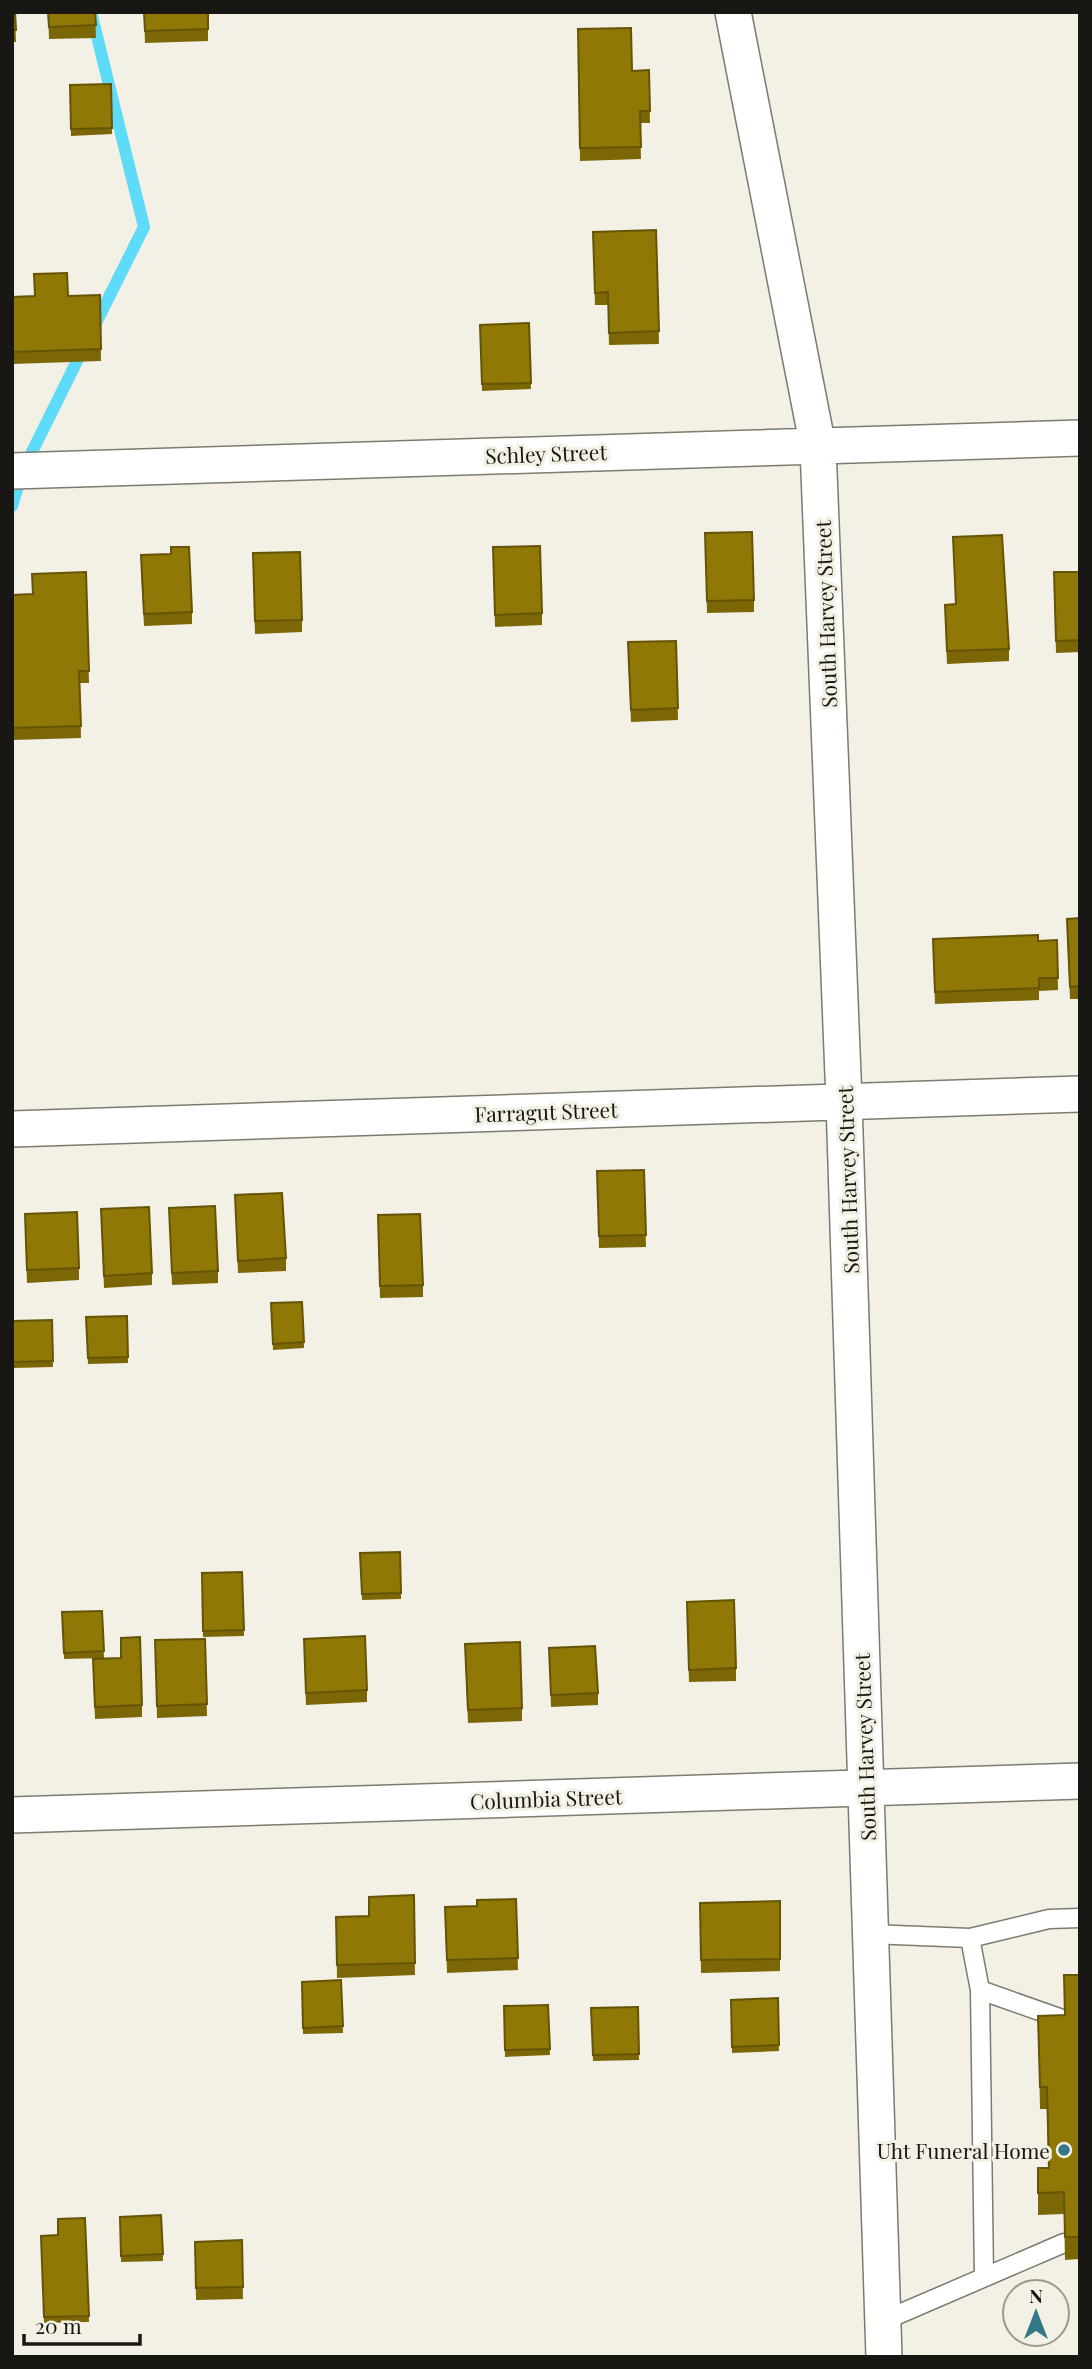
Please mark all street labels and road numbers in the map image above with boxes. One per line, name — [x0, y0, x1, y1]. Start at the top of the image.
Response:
street label: Schley Street — [485, 437, 608, 469]
street label: South Harvey Street — [808, 519, 842, 708]
street label: South Harvey Street — [830, 1085, 864, 1274]
street label: Farragut Street — [474, 1094, 619, 1127]
street label: South Harvey Street — [847, 1652, 881, 1841]
street label: Columbia Street — [469, 1781, 623, 1815]

